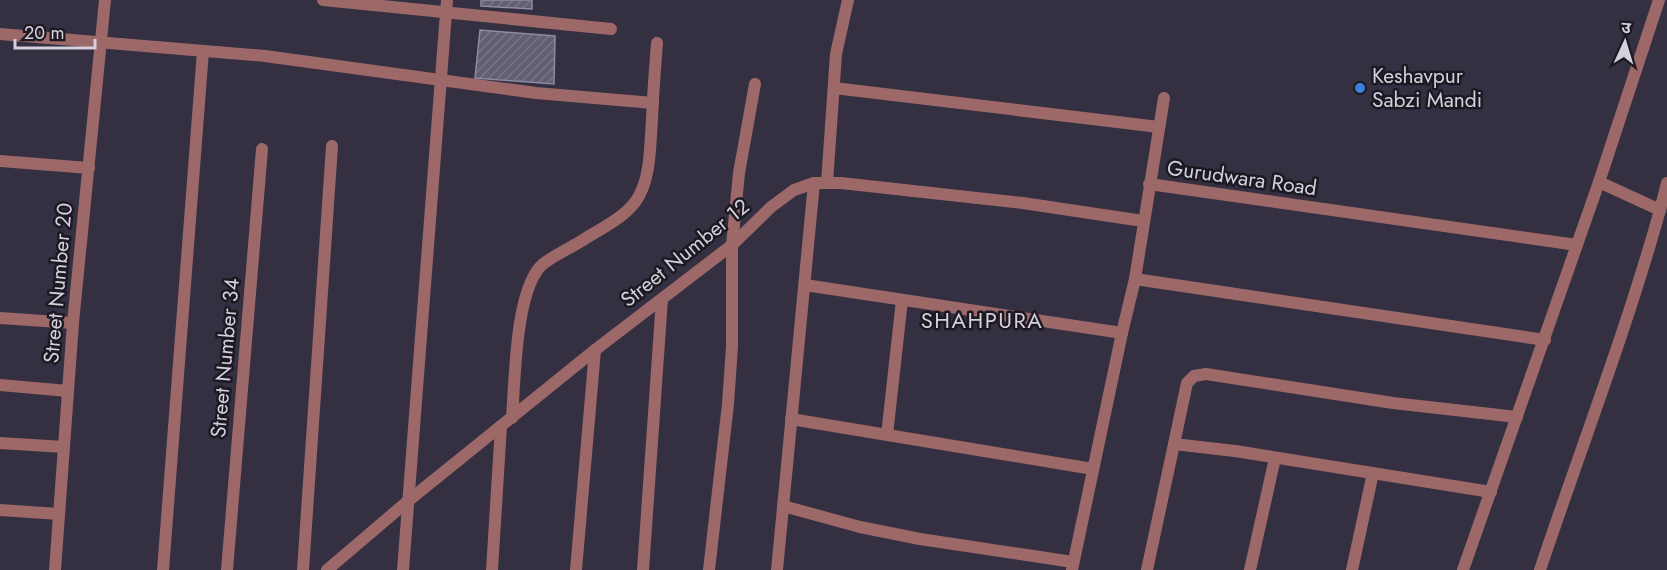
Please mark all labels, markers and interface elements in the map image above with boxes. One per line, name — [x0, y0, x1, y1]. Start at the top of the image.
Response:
scale bar — [15, 12, 94, 50]
north arrow — [1595, 12, 1655, 72]
text: उ — [1621, 16, 1632, 39]
text: 20 m — [24, 20, 64, 46]
place label: Keshavpur Sabzi Mandi — [1372, 61, 1482, 115]
marker: Keshavpur Sabzi Mandi — [1353, 81, 1367, 95]
street label: Gurudwara Road — [1165, 153, 1319, 203]
street label: Street Number 12 — [614, 192, 756, 314]
street label: Street Number 20 — [36, 202, 80, 364]
street label: Street Number 34 — [203, 277, 247, 439]
district label: SHAHPURA — [921, 304, 1043, 336]

